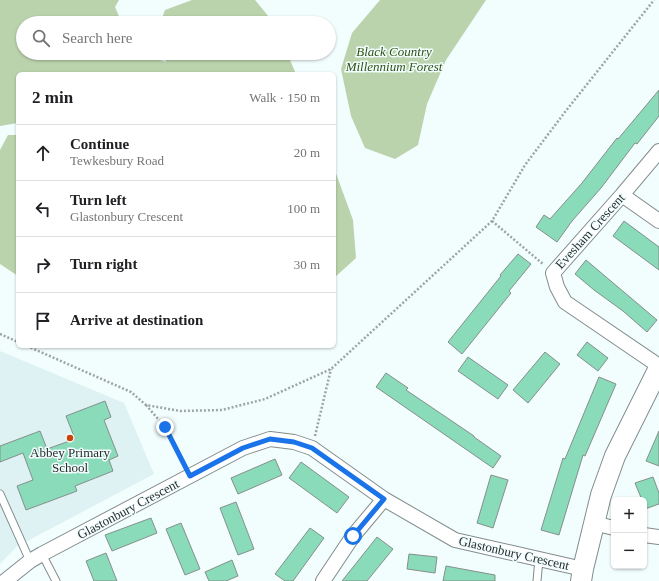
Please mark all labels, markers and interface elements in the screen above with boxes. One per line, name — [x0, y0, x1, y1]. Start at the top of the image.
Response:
search box — [16, 16, 336, 60]
icon: search — [30, 27, 52, 49]
text: Search here — [62, 30, 132, 46]
park label: Black Country Millennium Forest — [345, 44, 443, 74]
text: 2 min — [32, 88, 73, 107]
text: Walk · 150 m — [249, 90, 320, 105]
text: Continue — [70, 136, 129, 152]
icon: ahead — [32, 142, 54, 164]
text: 20 m — [294, 145, 320, 160]
text: Tewkesbury Road — [70, 153, 164, 168]
street label: Evesham Crescent — [552, 190, 628, 272]
text: Turn left — [70, 192, 127, 208]
icon: left — [32, 198, 54, 220]
text: 100 m — [287, 201, 320, 216]
text: Glastonbury Crescent — [70, 209, 183, 224]
icon: right — [32, 254, 54, 276]
text: Turn right — [70, 256, 137, 272]
text: 30 m — [294, 257, 320, 272]
icon: arrive — [32, 310, 54, 332]
text: Arrive at destination — [70, 312, 203, 328]
route end — [156, 418, 174, 436]
marker: Abbey Primary School — [65, 433, 75, 443]
place label: Abbey Primary School — [30, 445, 110, 475]
street label: Glastonbury Crescent — [75, 476, 182, 542]
map controls — [611, 497, 647, 569]
button: + — [611, 497, 647, 533]
route start — [344, 527, 362, 545]
street label: Glastonbury Crescent — [457, 533, 571, 573]
button: − — [611, 533, 647, 569]

